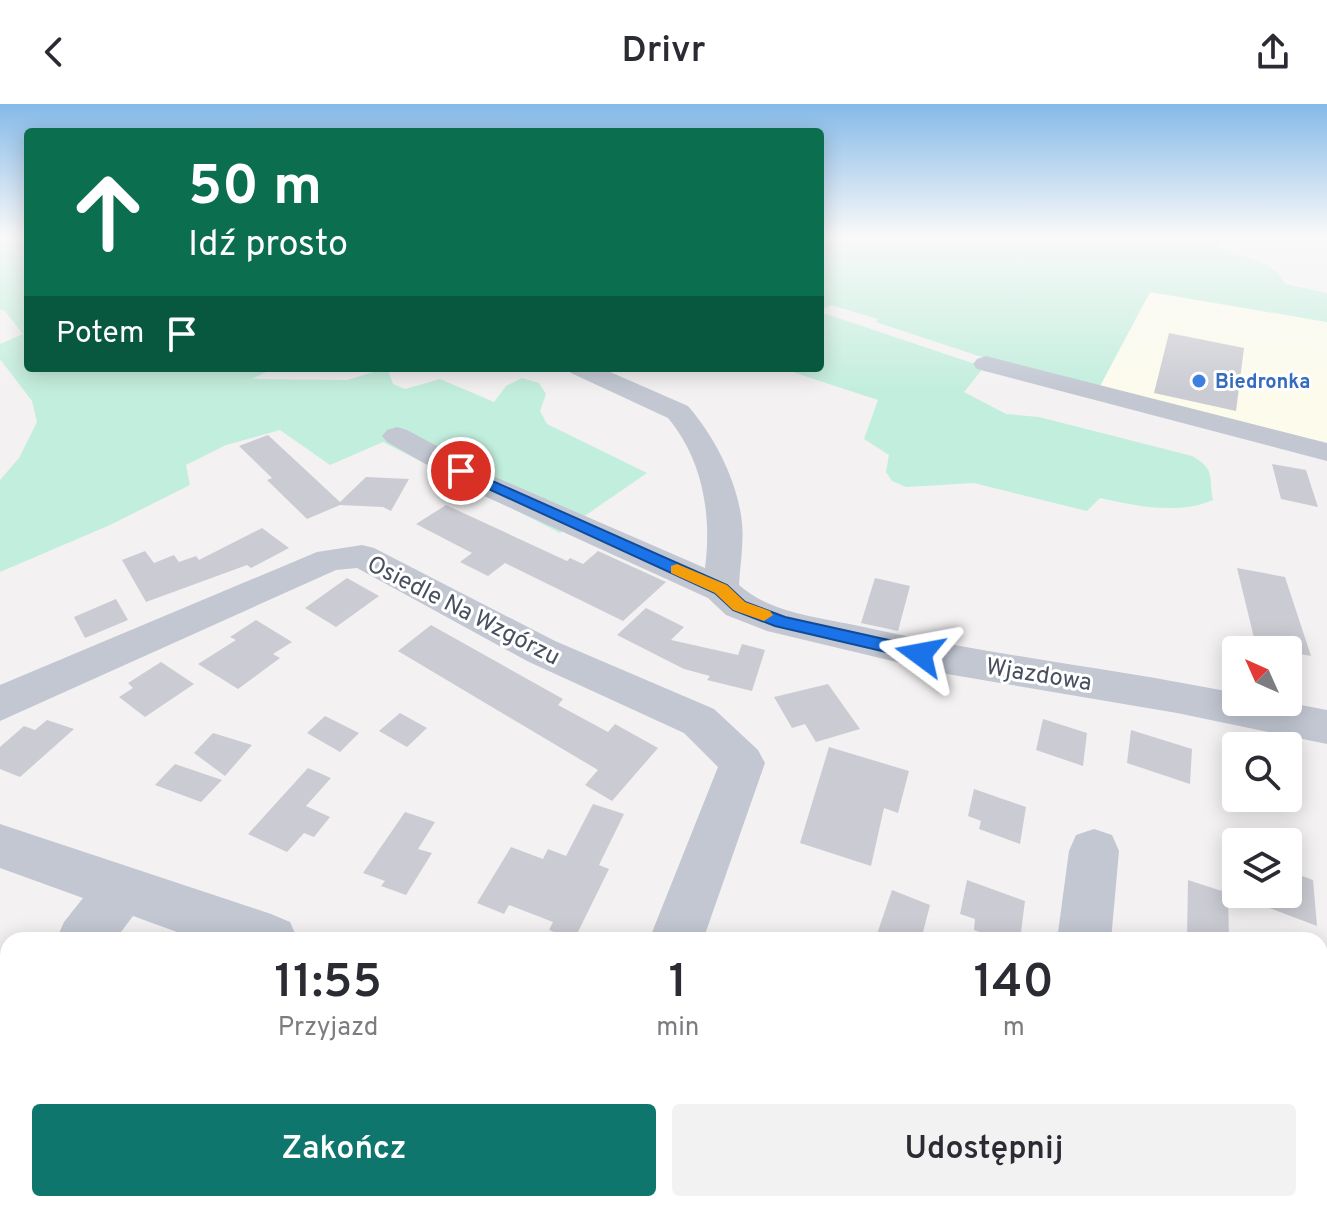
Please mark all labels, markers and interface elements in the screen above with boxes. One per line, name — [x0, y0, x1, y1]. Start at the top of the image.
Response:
text: Drivr — [621, 29, 706, 75]
icon: back — [32, 30, 76, 74]
icon: share — [1251, 30, 1295, 74]
text: 50 m — [188, 154, 322, 224]
icon: ahead — [56, 160, 160, 264]
text: Idź prosto — [188, 223, 348, 269]
icon: arrive — [160, 312, 204, 356]
text: Potem — [56, 316, 144, 353]
place label: Biedronka — [1215, 370, 1310, 396]
marker: Biedronka — [1190, 372, 1208, 390]
pin — [427, 437, 495, 505]
icon: arrive — [439, 449, 483, 493]
street label: Osiedle Na Wzgórzu — [362, 550, 565, 673]
position arrow — [878, 612, 962, 696]
north arrow — [1222, 636, 1302, 716]
map controls — [1222, 636, 1302, 908]
street label: Wjazdowa — [984, 653, 1094, 699]
button: search — [1222, 732, 1302, 812]
button: layers — [1222, 828, 1302, 908]
text: 11:55 — [274, 954, 382, 1014]
text: 1 — [668, 954, 687, 1014]
text: 140 — [974, 954, 1054, 1014]
text: Przyjazd — [278, 1012, 378, 1045]
text: min — [656, 1012, 699, 1045]
text: m — [1003, 1012, 1025, 1045]
button: Zakończ — [32, 1104, 656, 1196]
button: Udostępnij — [672, 1104, 1296, 1196]

